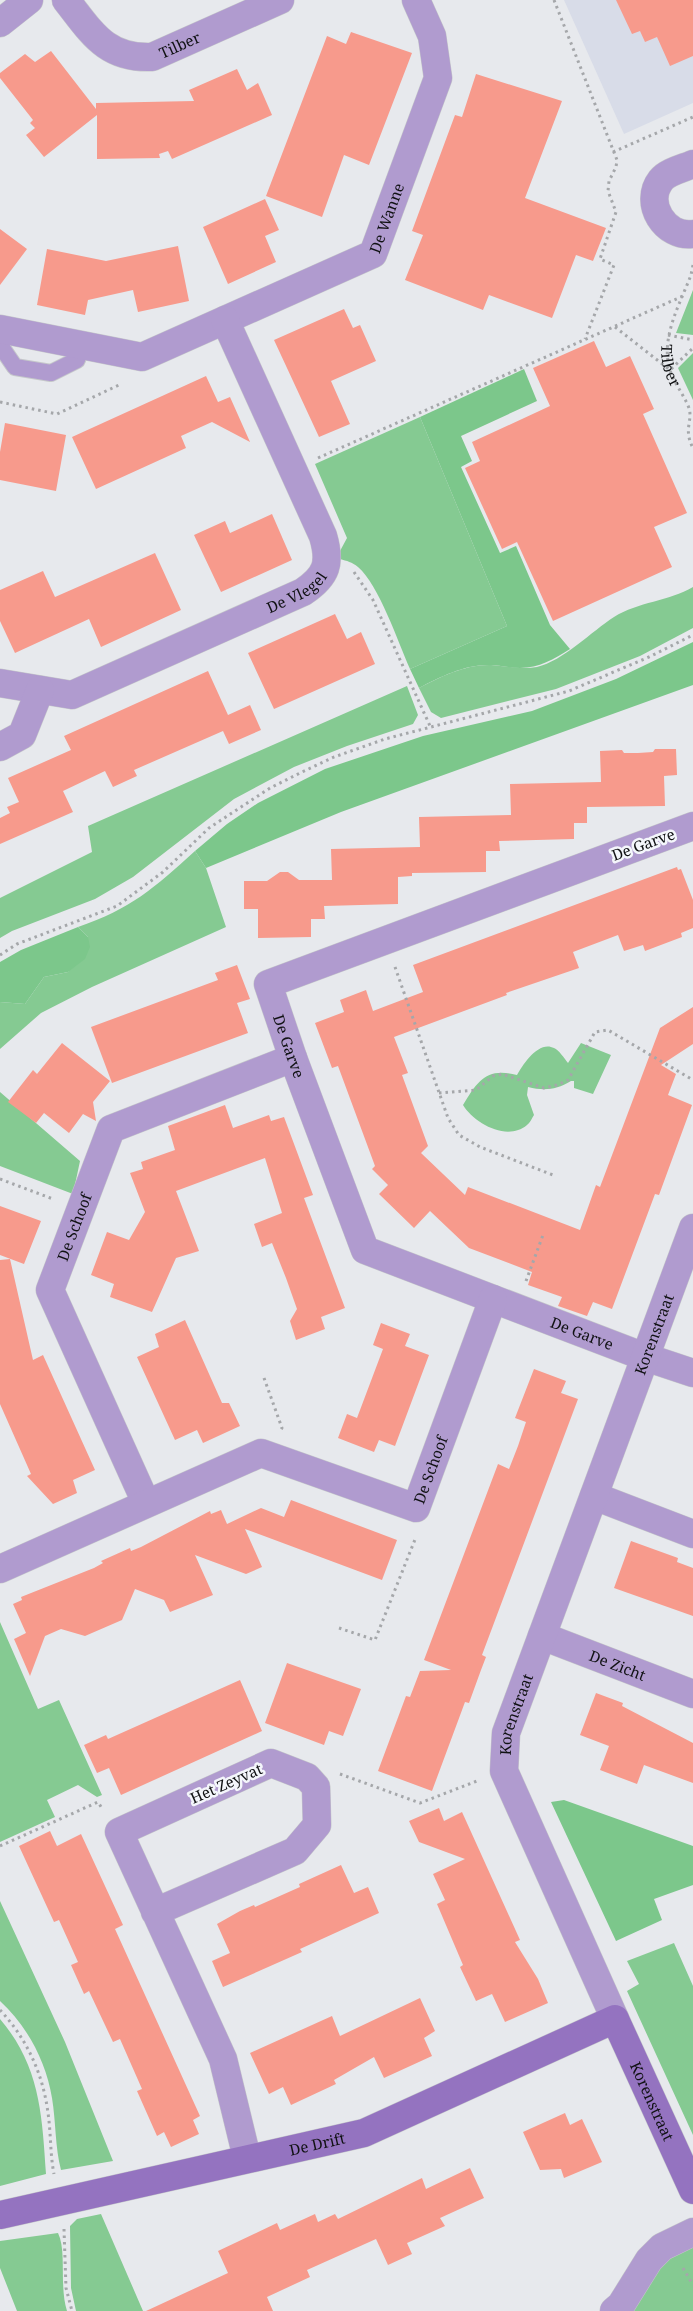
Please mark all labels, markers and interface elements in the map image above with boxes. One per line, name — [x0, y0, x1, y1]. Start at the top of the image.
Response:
street label: Tilber — [156, 27, 203, 63]
street label: De Wanne — [364, 180, 408, 256]
street label: Tilber — [657, 344, 686, 390]
street label: De Vlegel — [263, 567, 331, 617]
street label: De Garve — [609, 823, 677, 865]
street label: De Garve — [269, 1012, 310, 1081]
street label: De Schoof — [52, 1189, 96, 1264]
street label: Korenstraat — [630, 1291, 678, 1377]
street label: De Garve — [548, 1312, 616, 1354]
street label: De Schoof — [409, 1432, 452, 1506]
street label: De Zicht — [587, 1645, 649, 1685]
street label: Korenstraat — [495, 1671, 537, 1756]
street label: Het Zeyvat — [187, 1758, 265, 1808]
street label: Korenstraat — [626, 2058, 679, 2144]
street label: De Drift — [287, 2128, 347, 2160]

